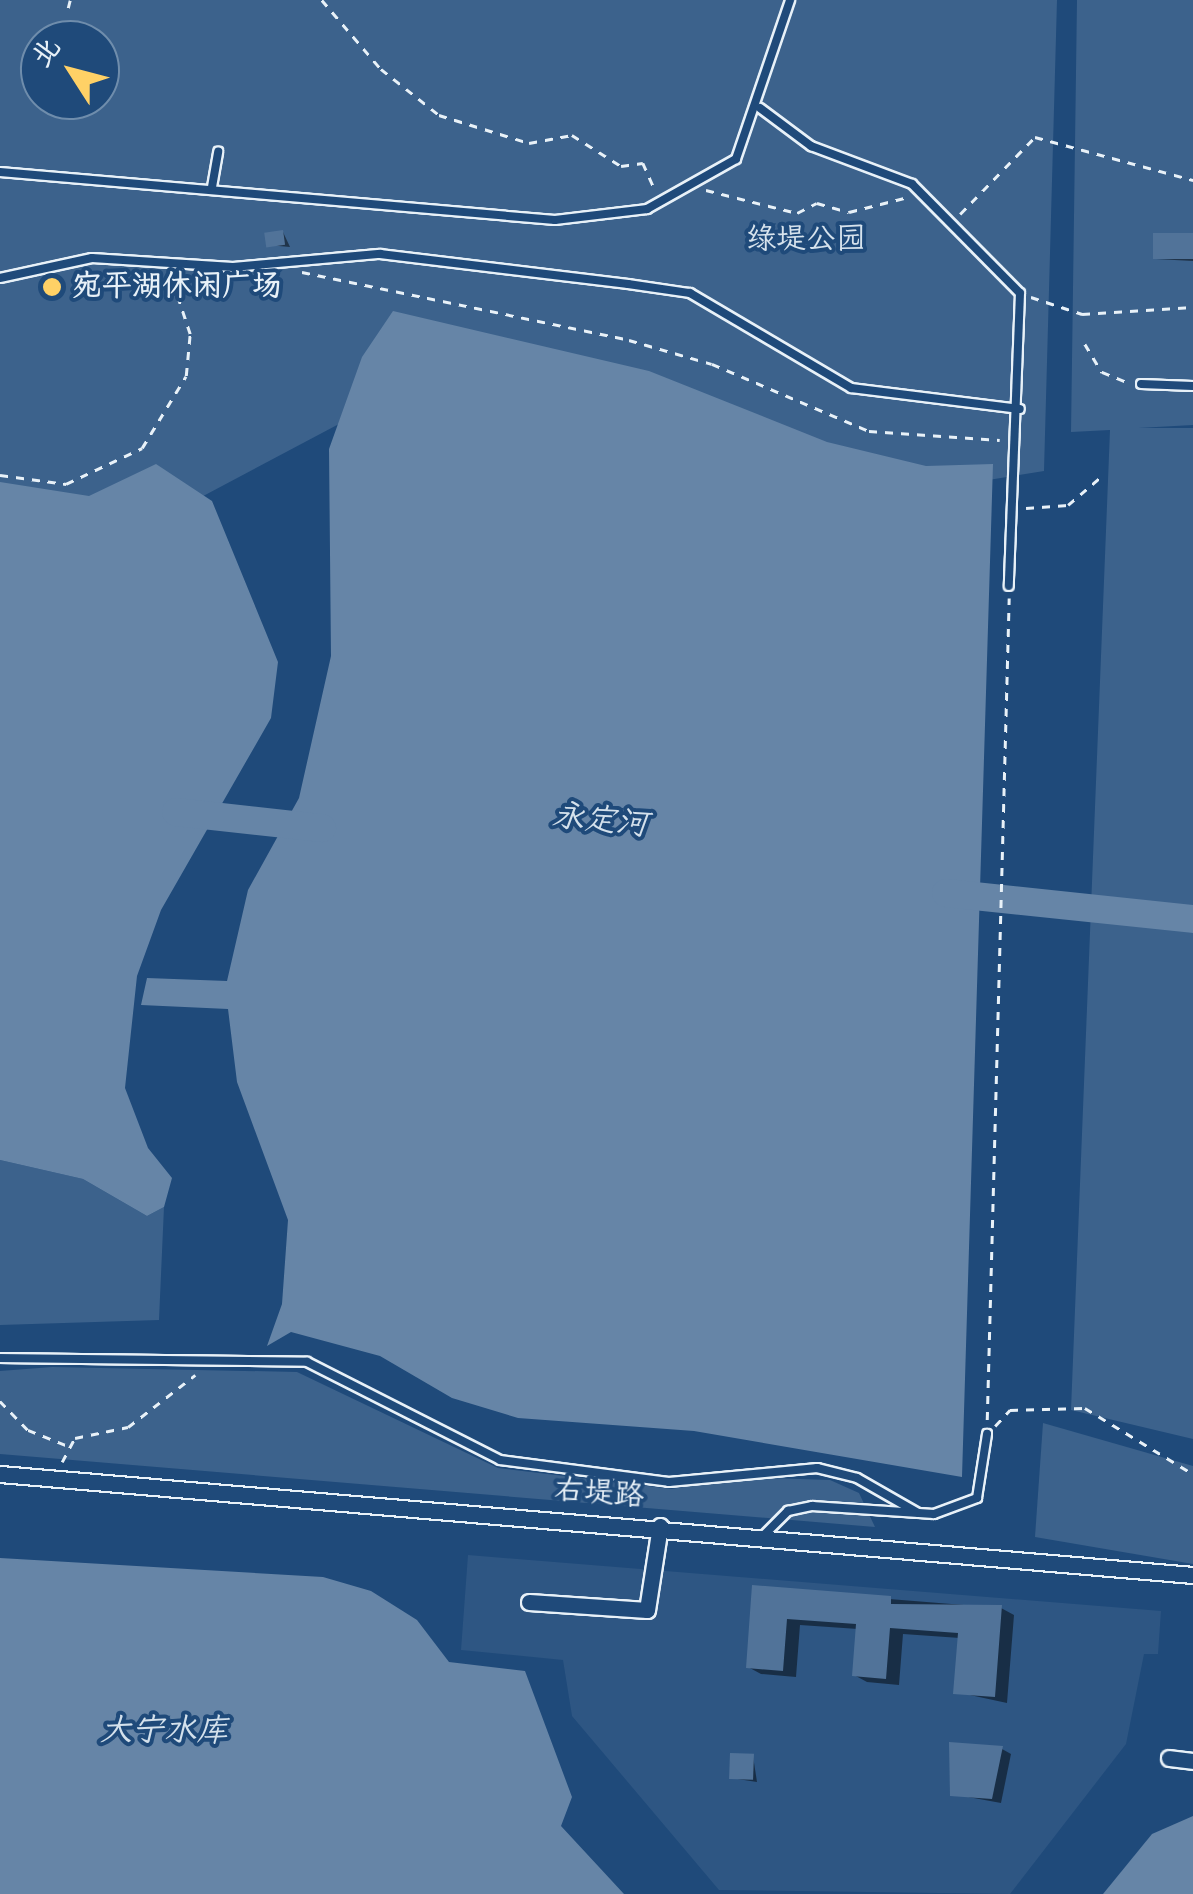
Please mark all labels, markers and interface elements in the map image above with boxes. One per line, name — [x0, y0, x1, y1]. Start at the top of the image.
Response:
north arrow — [20, 20, 120, 120]
text: 北 — [21, 29, 73, 78]
park label: 绿堤公园 — [746, 222, 866, 258]
place label: 宛平湖休闲广场 — [72, 269, 282, 305]
marker: 宛平湖休闲广场 — [41, 276, 63, 298]
water label: 永定河 — [550, 798, 650, 846]
street label: 右堤路 — [553, 1473, 645, 1515]
water label: 大宁水库 — [100, 1713, 228, 1751]

